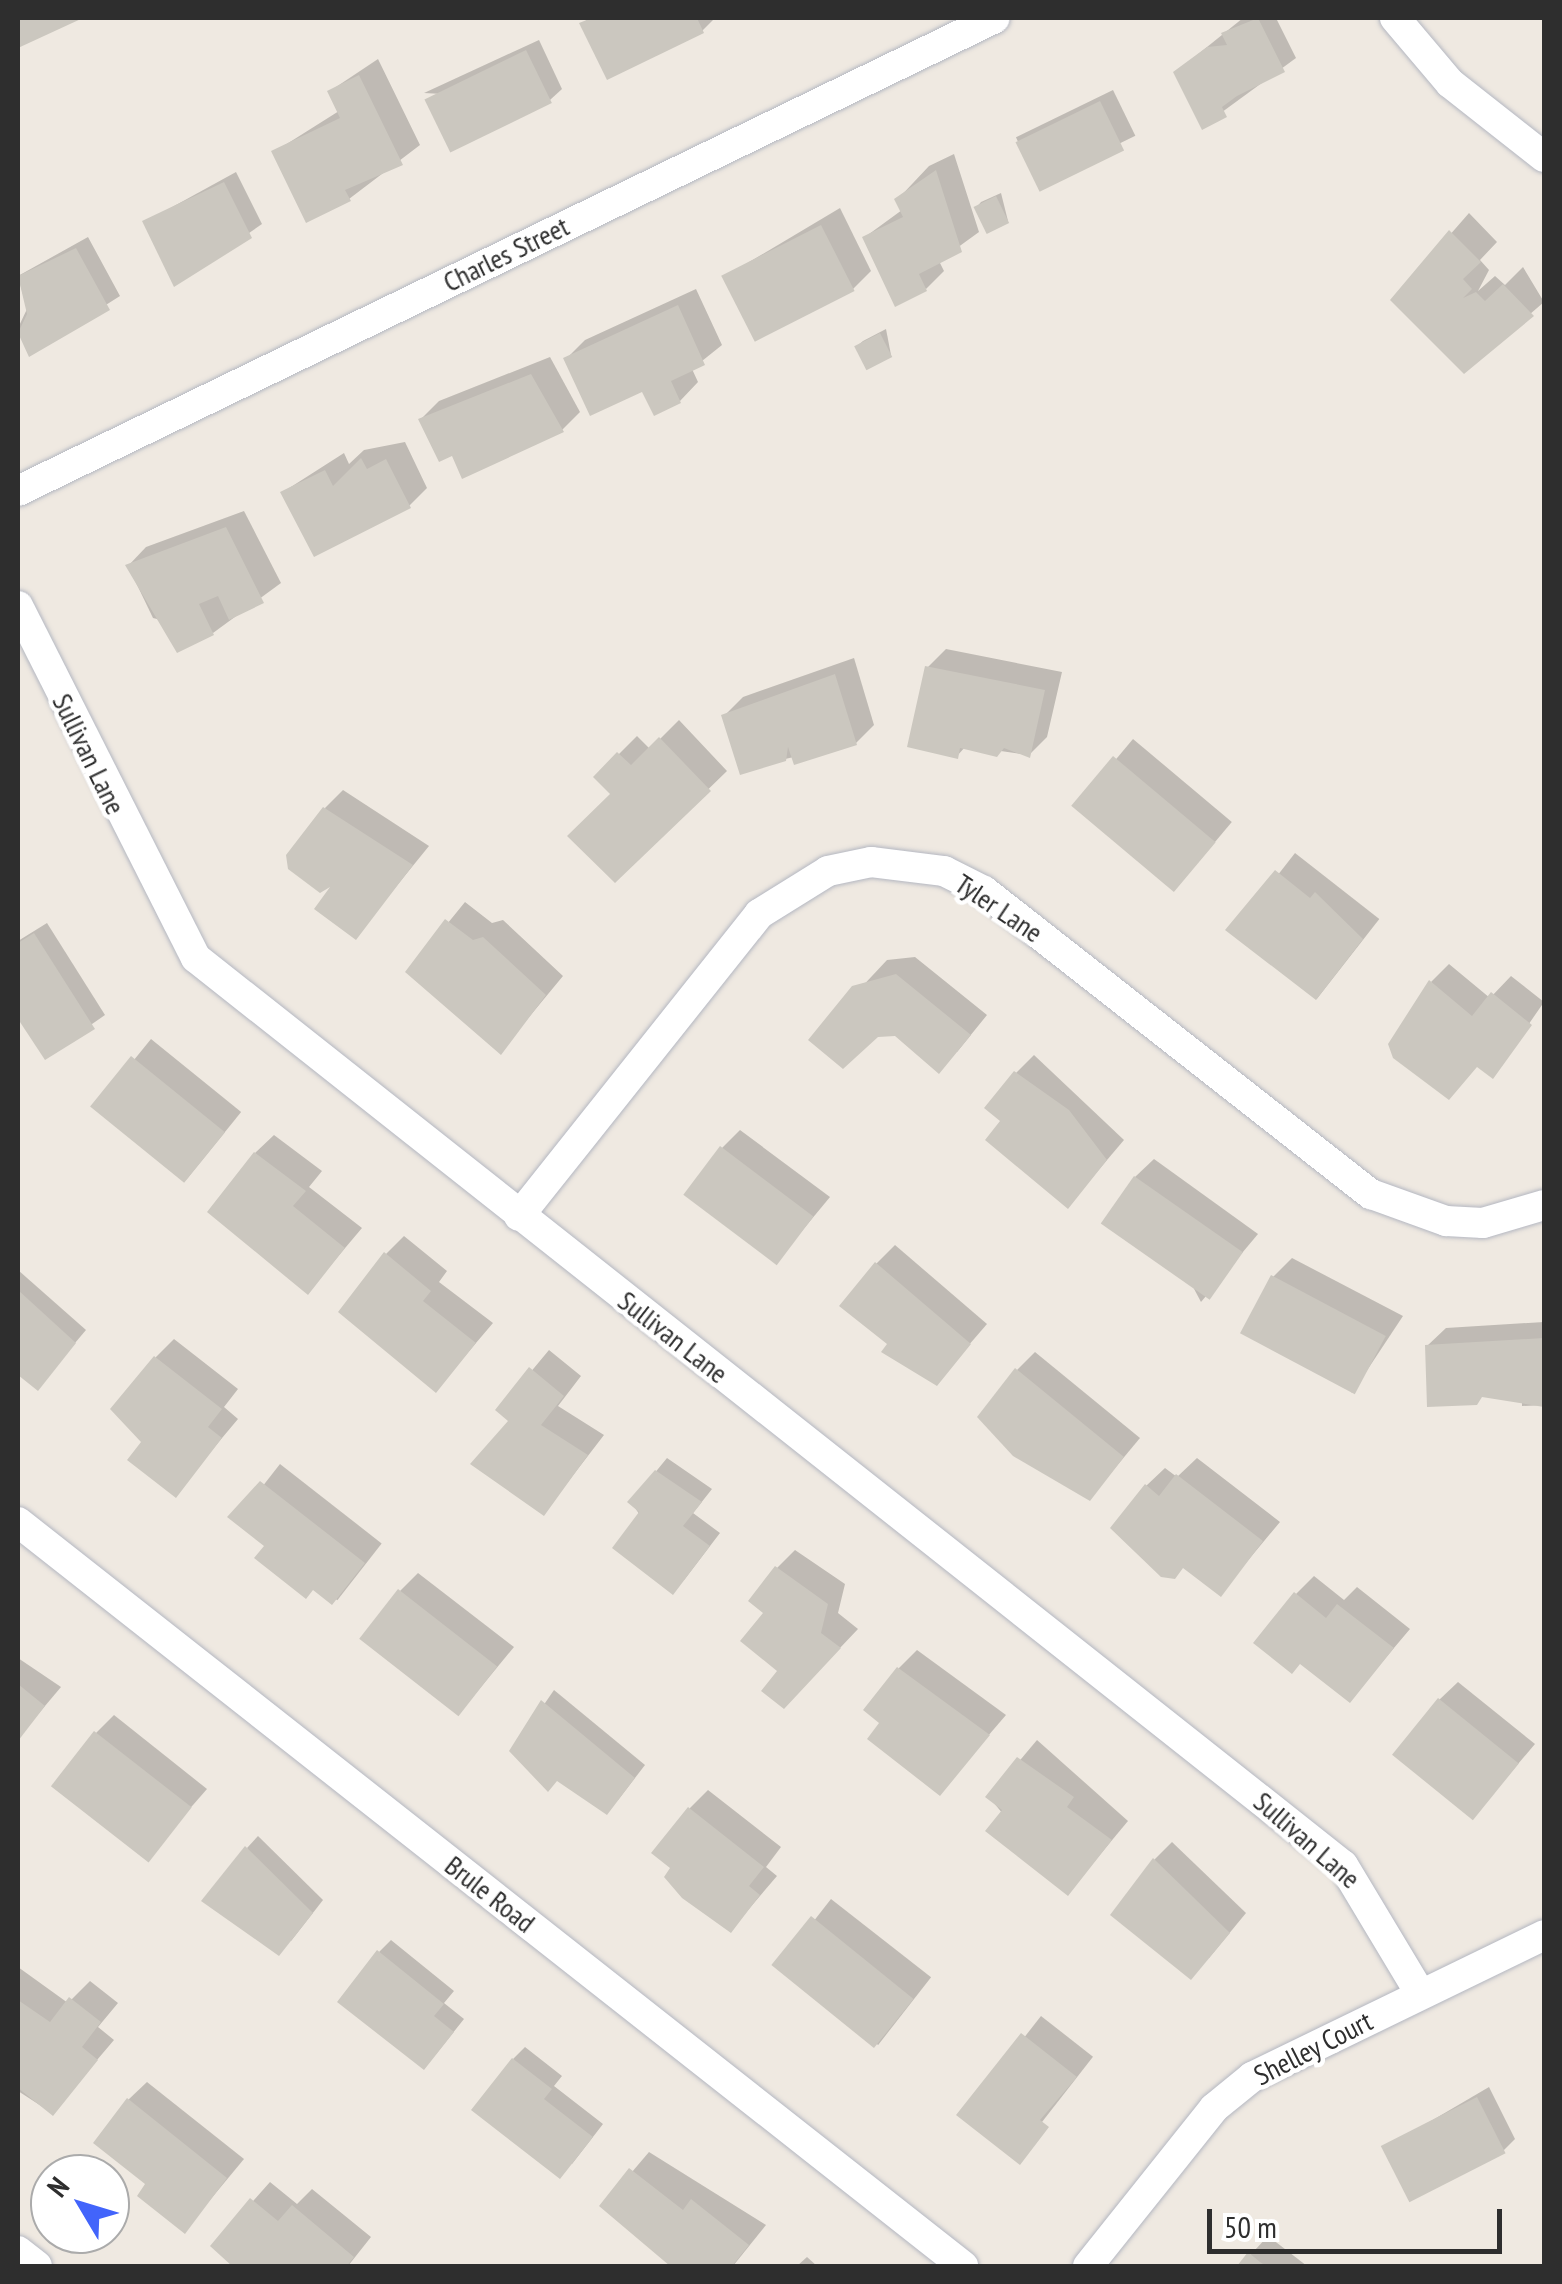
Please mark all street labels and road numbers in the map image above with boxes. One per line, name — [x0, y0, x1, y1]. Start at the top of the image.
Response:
street label: Charles Street — [438, 209, 574, 299]
street label: Sullivan Lane — [45, 688, 133, 820]
street label: Tyler Lane — [949, 867, 1049, 949]
street label: Sullivan Lane — [612, 1284, 734, 1390]
street label: Sullivan Lane — [1247, 1785, 1367, 1895]
street label: Brule Road — [438, 1848, 542, 1940]
street label: Shelley Court — [1248, 2004, 1378, 2092]

